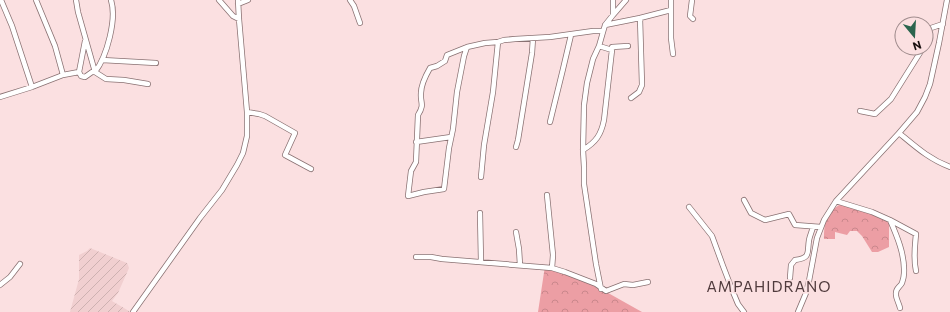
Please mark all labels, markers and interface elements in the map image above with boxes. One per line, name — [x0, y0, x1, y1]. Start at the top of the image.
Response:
north arrow — [894, 16, 934, 56]
text: N — [911, 39, 923, 53]
district label: AMPAHIDRANO — [706, 277, 832, 295]

